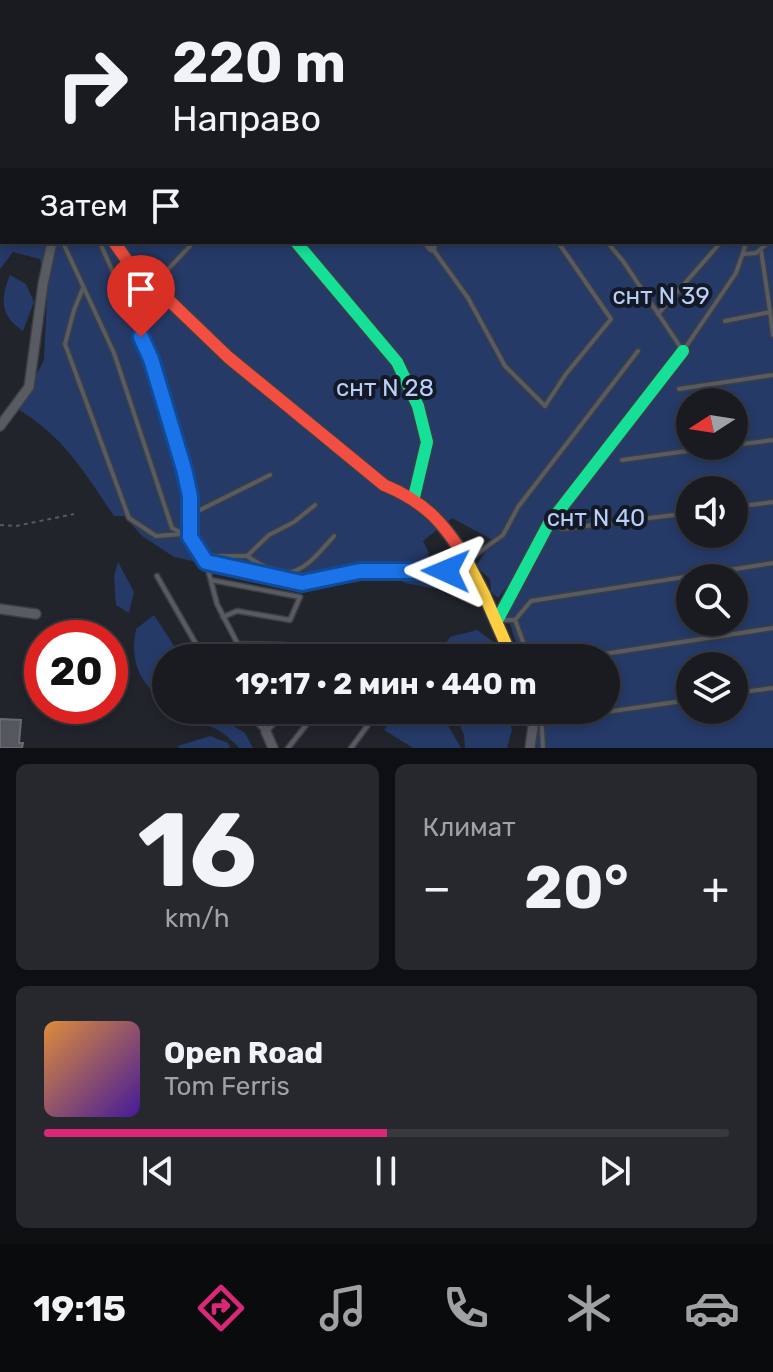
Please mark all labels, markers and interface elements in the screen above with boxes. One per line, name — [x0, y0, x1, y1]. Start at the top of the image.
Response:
text: 220 m — [172, 30, 346, 96]
icon: right — [40, 32, 144, 136]
text: Направо — [172, 97, 321, 140]
icon: arrive — [144, 184, 188, 228]
text: Затем — [40, 188, 128, 224]
pin — [107, 255, 175, 337]
icon: arrive — [119, 267, 163, 311]
park label: снт N 39 — [612, 282, 710, 310]
park label: снт N 28 — [336, 374, 434, 402]
north arrow — [676, 388, 748, 460]
map controls — [676, 388, 748, 724]
button: sound — [676, 476, 748, 548]
park label: снт N 40 — [547, 504, 645, 532]
position arrow — [404, 529, 488, 613]
button: search — [676, 564, 748, 636]
speed limit sign: 20 — [24, 620, 128, 724]
button: layers — [676, 652, 748, 724]
text: 19:17 · 2 мин · 440 m — [235, 666, 537, 702]
text: 16 — [138, 789, 257, 912]
text: Климат — [423, 812, 515, 843]
text: 20° — [524, 852, 629, 923]
text: − — [423, 862, 451, 914]
text: + — [702, 862, 729, 914]
text: km/h — [165, 903, 230, 934]
text: Open Road — [164, 1035, 323, 1071]
text: Tom Ferris — [164, 1071, 290, 1102]
icon: previous — [136, 1149, 180, 1193]
icon: pause — [364, 1149, 408, 1193]
icon: next — [593, 1149, 637, 1193]
icon: directions — [193, 1280, 249, 1336]
icon: music — [315, 1280, 371, 1336]
icon: phone — [438, 1280, 494, 1336]
icon: climate — [561, 1280, 617, 1336]
icon: car — [684, 1280, 740, 1336]
text: 19:15 — [33, 1287, 126, 1330]

